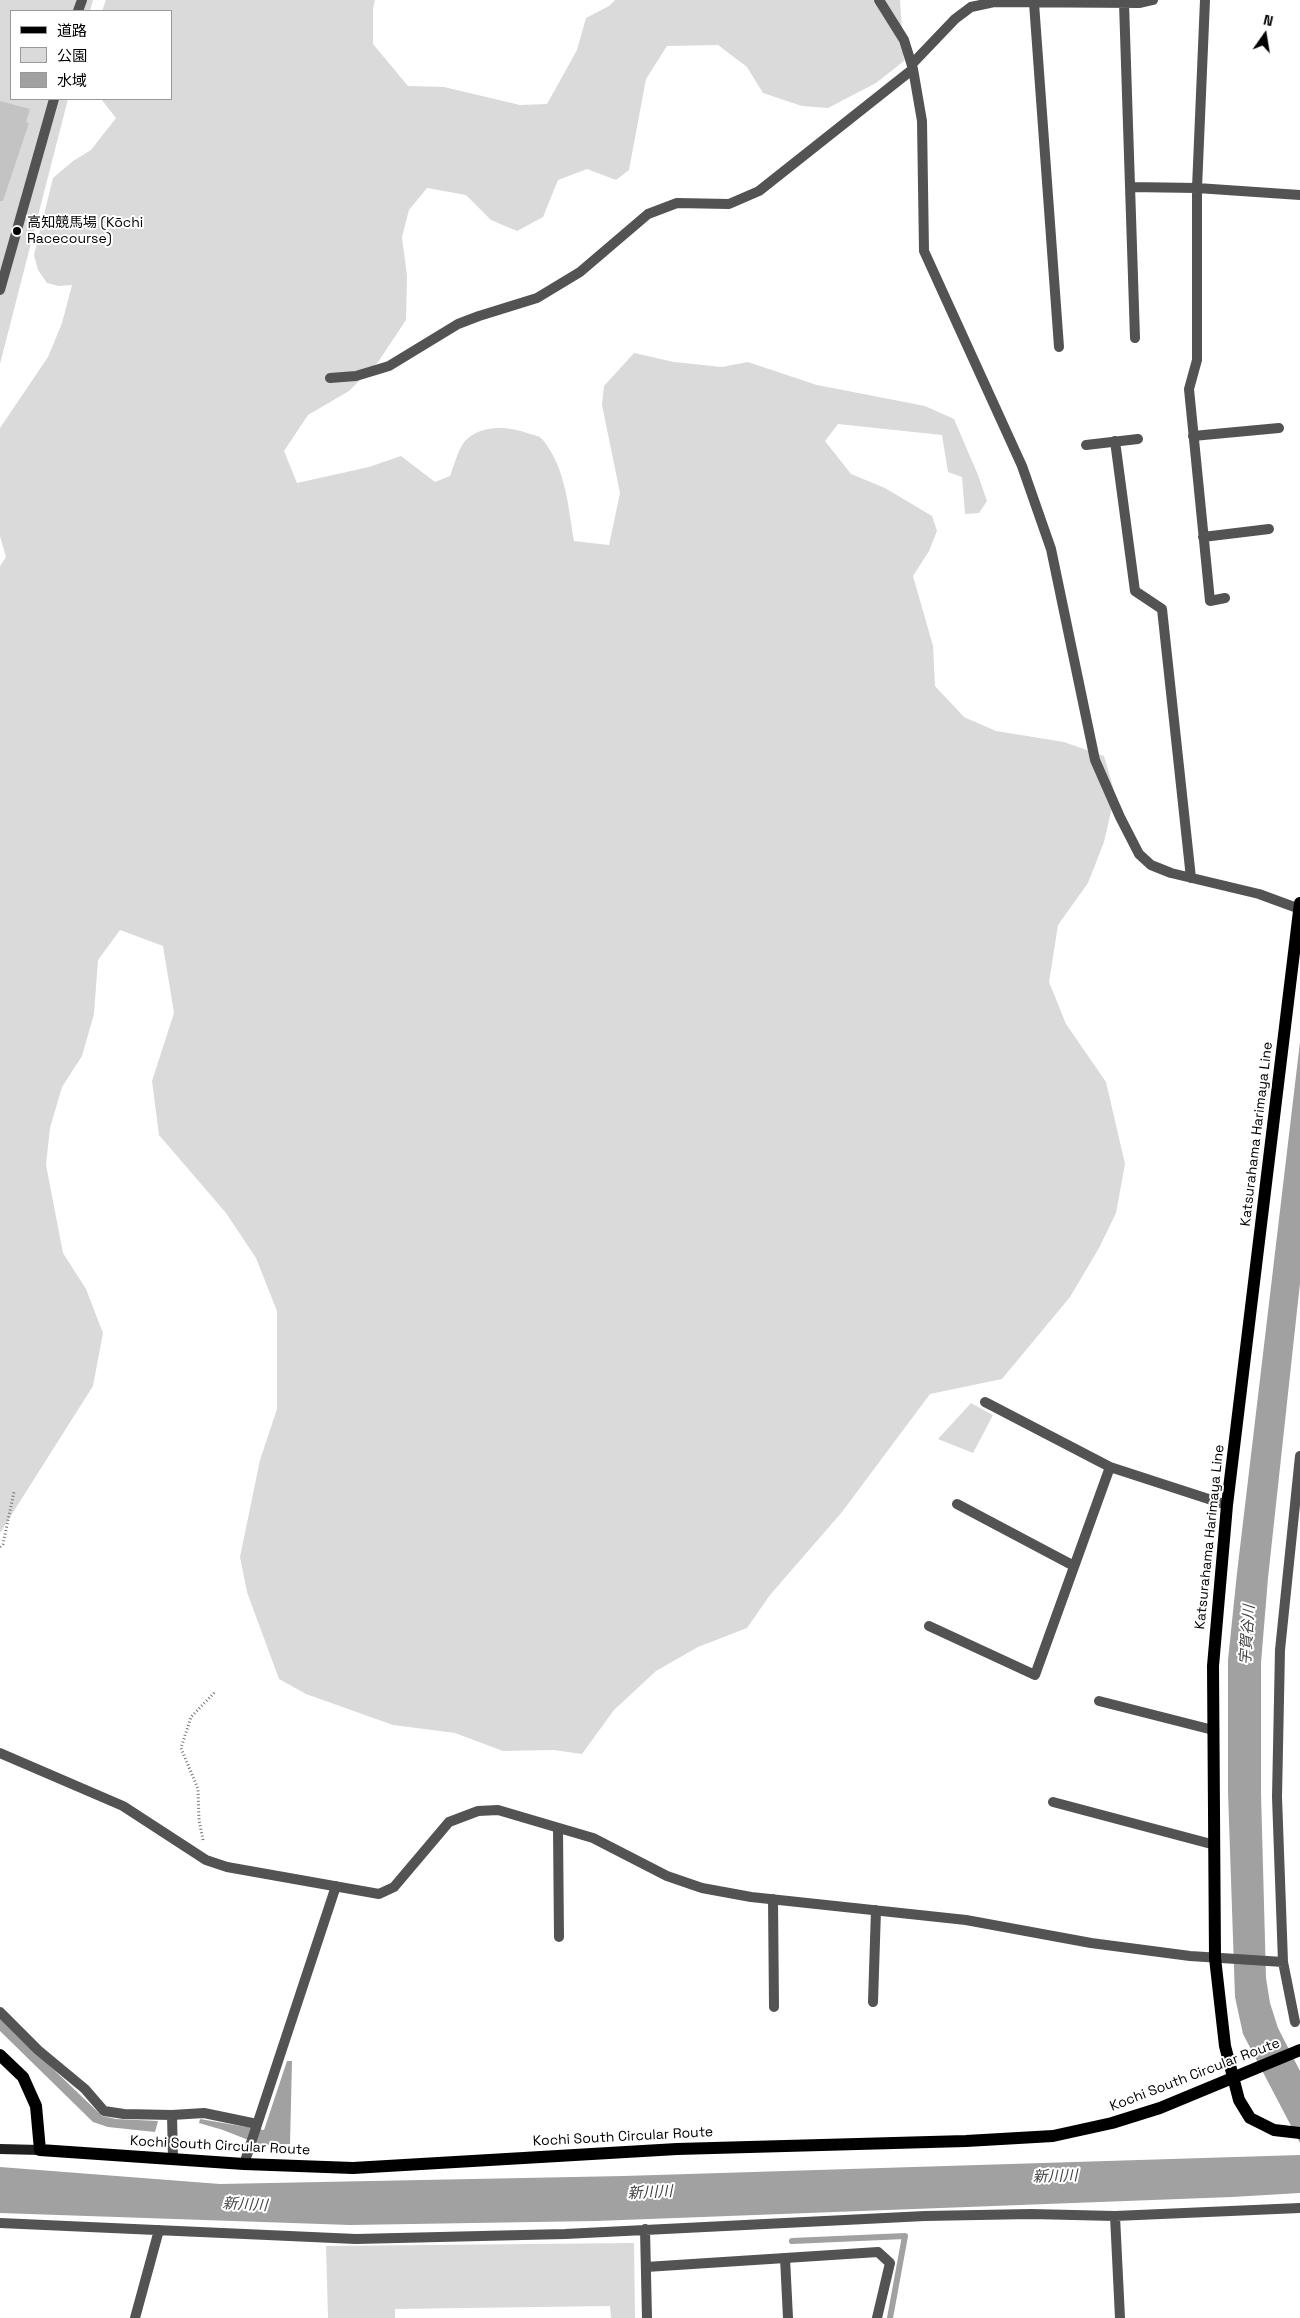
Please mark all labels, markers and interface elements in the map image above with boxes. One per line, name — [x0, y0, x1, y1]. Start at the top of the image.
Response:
legend — [10, 10, 172, 100]
north arrow — [1240, 10, 1290, 60]
text: N — [1262, 11, 1275, 30]
text: 道路 — [57, 21, 87, 40]
text: 公園 — [57, 46, 87, 65]
text: 水域 — [57, 71, 87, 90]
place label: 高知競馬場 (Kōchi Racecourse) — [27, 215, 143, 248]
marker: 高知競馬場 (Kōchi Racecourse) — [11, 225, 23, 237]
street label: Katsurahama Harimaya Line — [1237, 1041, 1277, 1227]
street label: Katsurahama Harimaya Line — [1192, 1444, 1228, 1630]
water label: 宇賀谷川 — [1237, 1604, 1259, 1666]
street label: Kochi South Circular Route — [1108, 2035, 1282, 2115]
street label: Kochi South Circular Route — [532, 2124, 714, 2150]
street label: Kochi South Circular Route — [129, 2133, 311, 2159]
water label: 新川川 — [1032, 2167, 1078, 2187]
water label: 新川川 — [627, 2183, 673, 2203]
water label: 新川川 — [222, 2195, 268, 2215]

